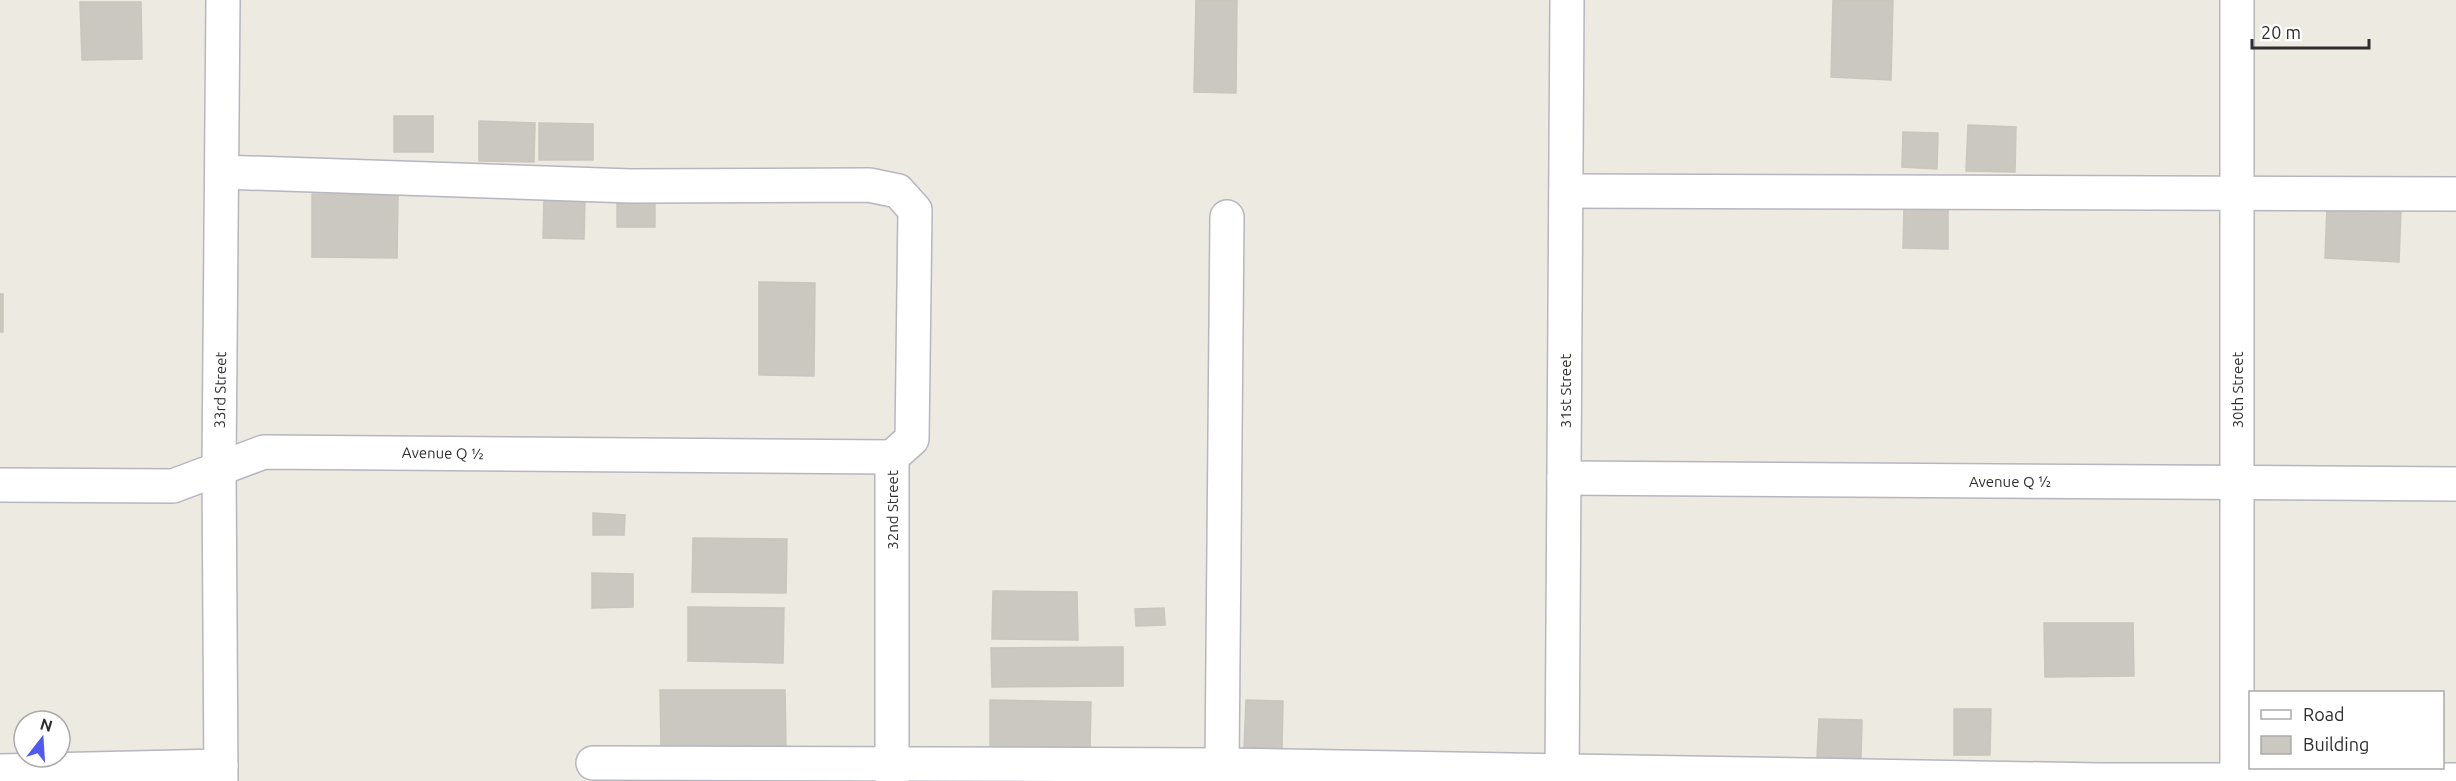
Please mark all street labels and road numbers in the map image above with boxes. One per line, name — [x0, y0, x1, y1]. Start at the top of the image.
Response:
street label: 33rd Street — [211, 351, 229, 428]
street label: 30th Street — [2229, 352, 2246, 428]
street label: 31st Street — [1557, 354, 1574, 428]
street label: Avenue Q ½ — [402, 444, 484, 462]
street label: 32nd Street — [884, 470, 901, 550]
street label: Avenue Q ½ — [1969, 473, 2051, 490]

